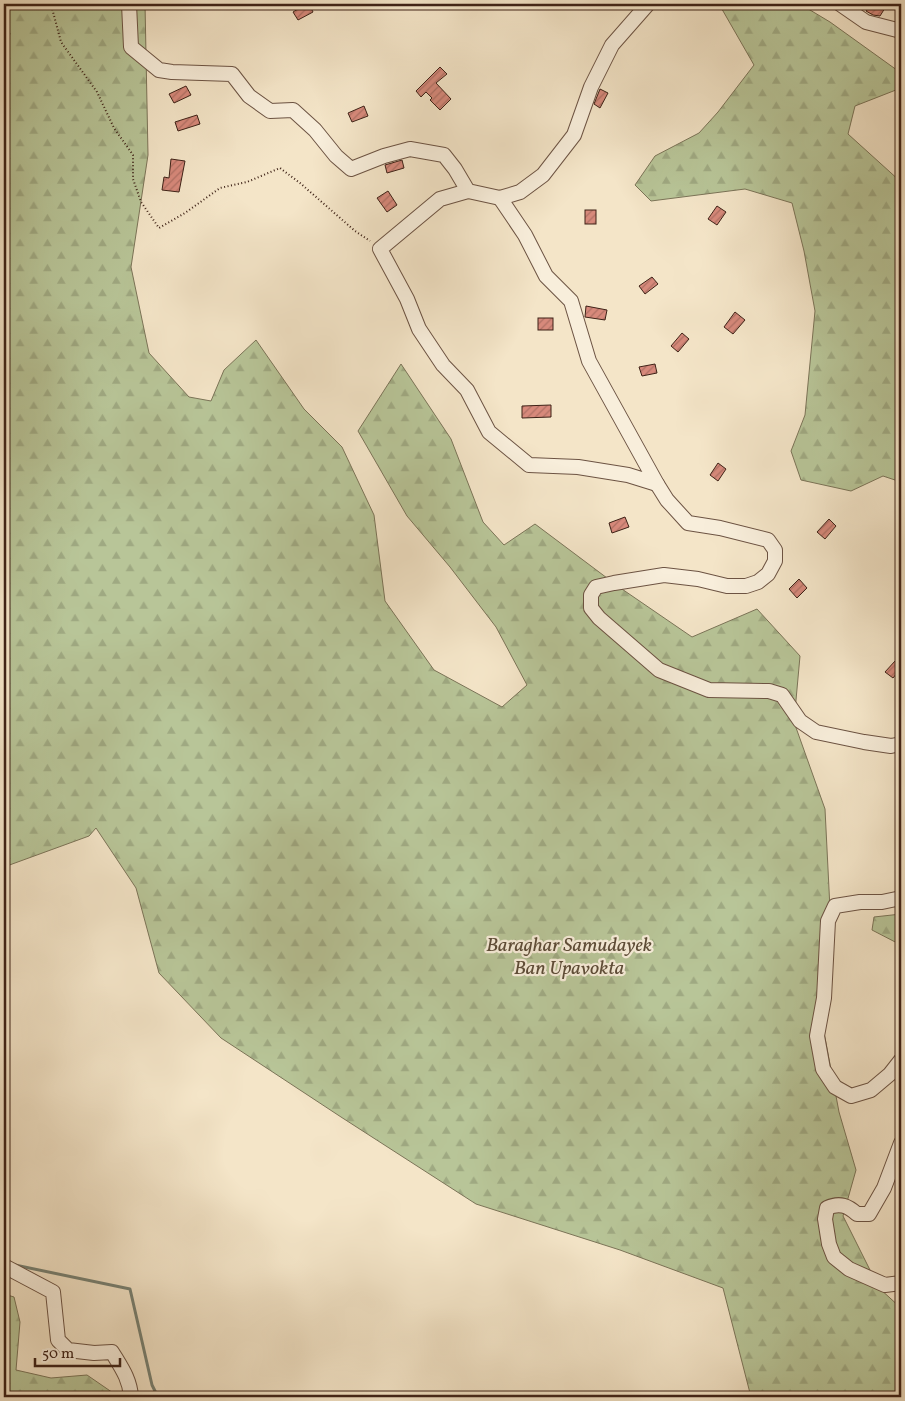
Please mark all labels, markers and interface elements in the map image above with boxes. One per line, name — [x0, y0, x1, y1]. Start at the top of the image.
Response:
park label: Baraghar Samudayek Ban Upavokta — [486, 932, 652, 983]
scale bar — [35, 1336, 120, 1368]
text: 50 m — [42, 1344, 74, 1365]

